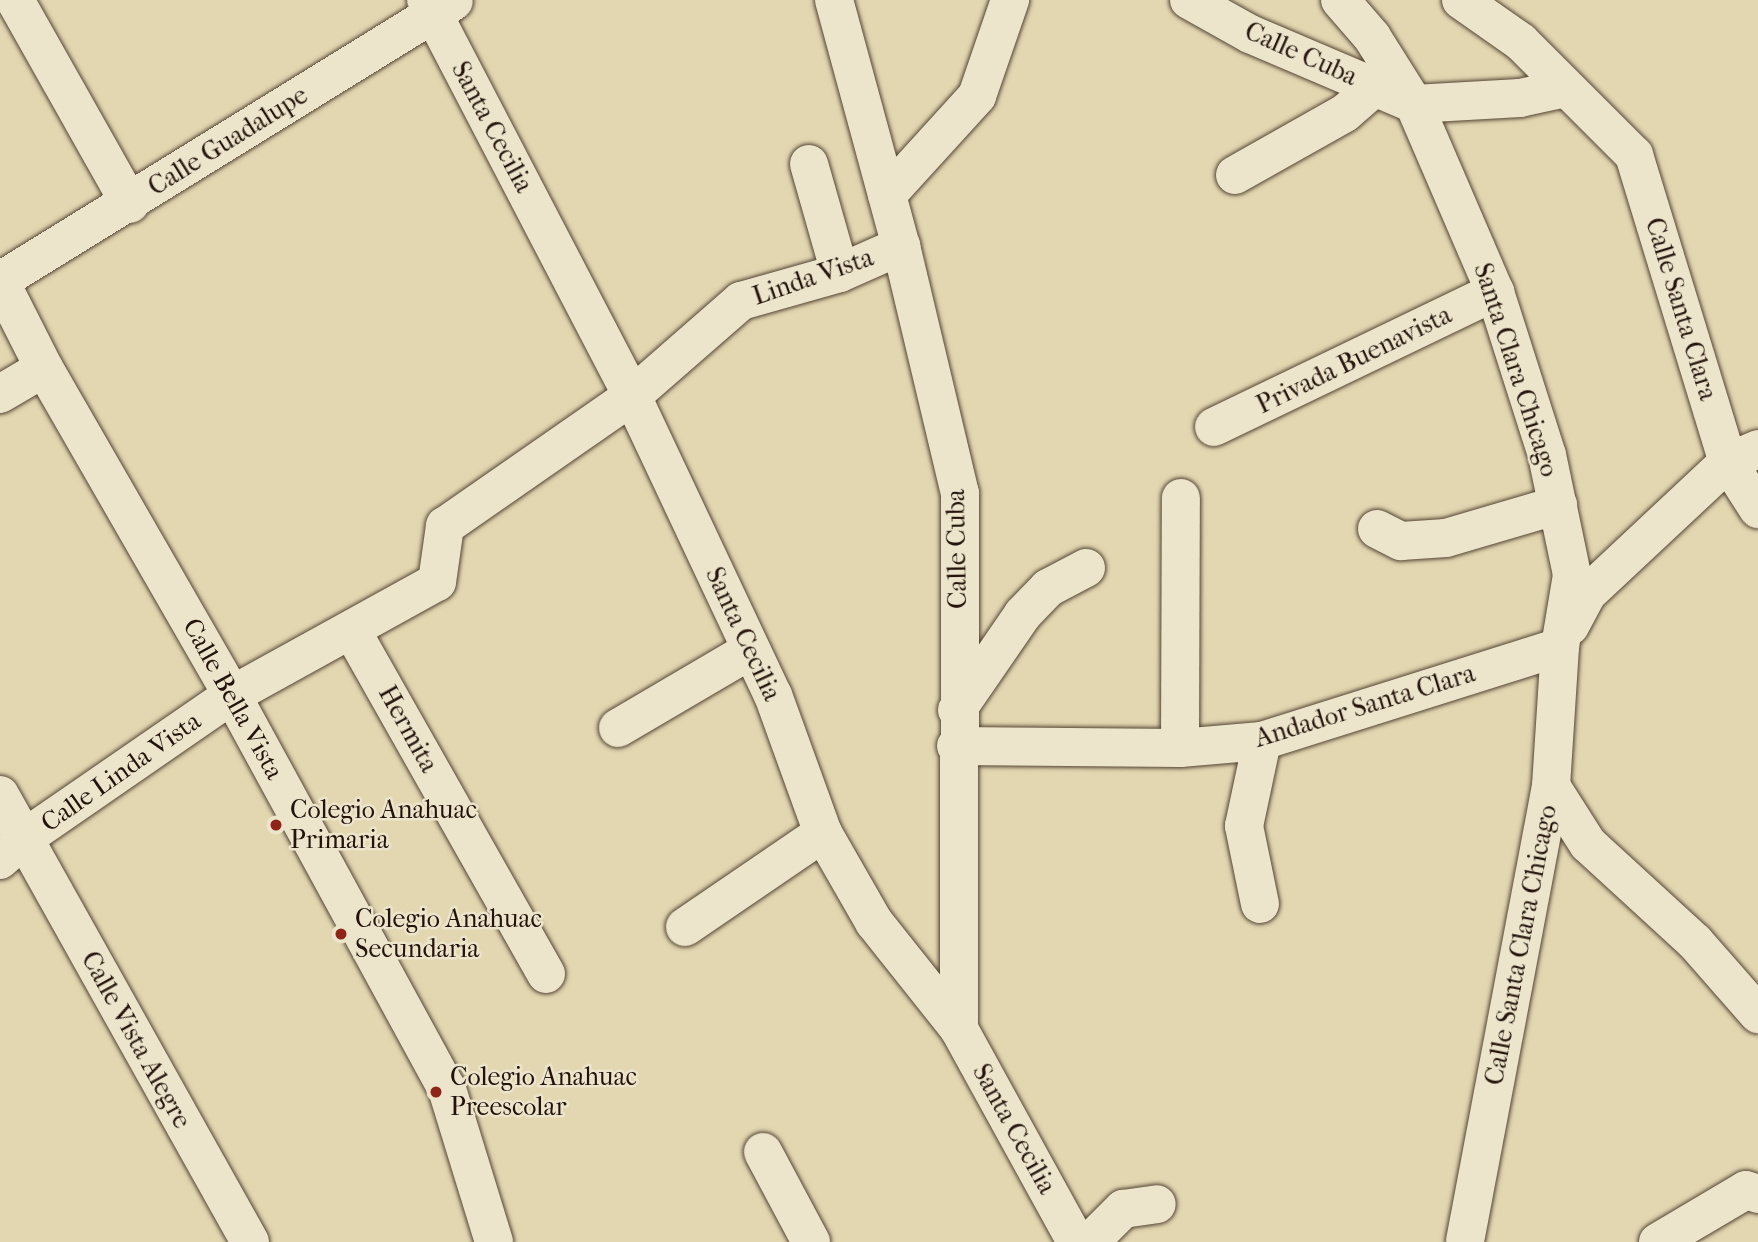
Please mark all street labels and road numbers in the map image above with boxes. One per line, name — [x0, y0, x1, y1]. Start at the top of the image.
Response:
street label: Calle Cuba — [1240, 15, 1362, 93]
street label: Santa Cecilia — [445, 56, 539, 198]
street label: Calle Guadalupe — [142, 80, 314, 202]
street label: Calle Santa Clara — [1638, 214, 1724, 404]
street label: Linda Vista — [749, 242, 877, 312]
street label: Santa Clara Chicago — [1467, 259, 1565, 481]
street label: Privada Buenavista — [1251, 299, 1457, 421]
street label: Calle Cuba — [940, 489, 974, 609]
street label: Santa Cecilia — [699, 562, 787, 706]
street label: Calle Bella Vista — [176, 613, 290, 785]
street label: Andador Santa Clara — [1251, 658, 1479, 754]
street label: Hermita — [371, 680, 445, 778]
street label: Calle Linda Vista — [35, 705, 207, 839]
street label: Calle Santa Clara Chicago — [1479, 802, 1563, 1088]
street label: Calle Vista Alegre — [74, 946, 198, 1134]
street label: Santa Cecilia — [966, 1059, 1062, 1199]

